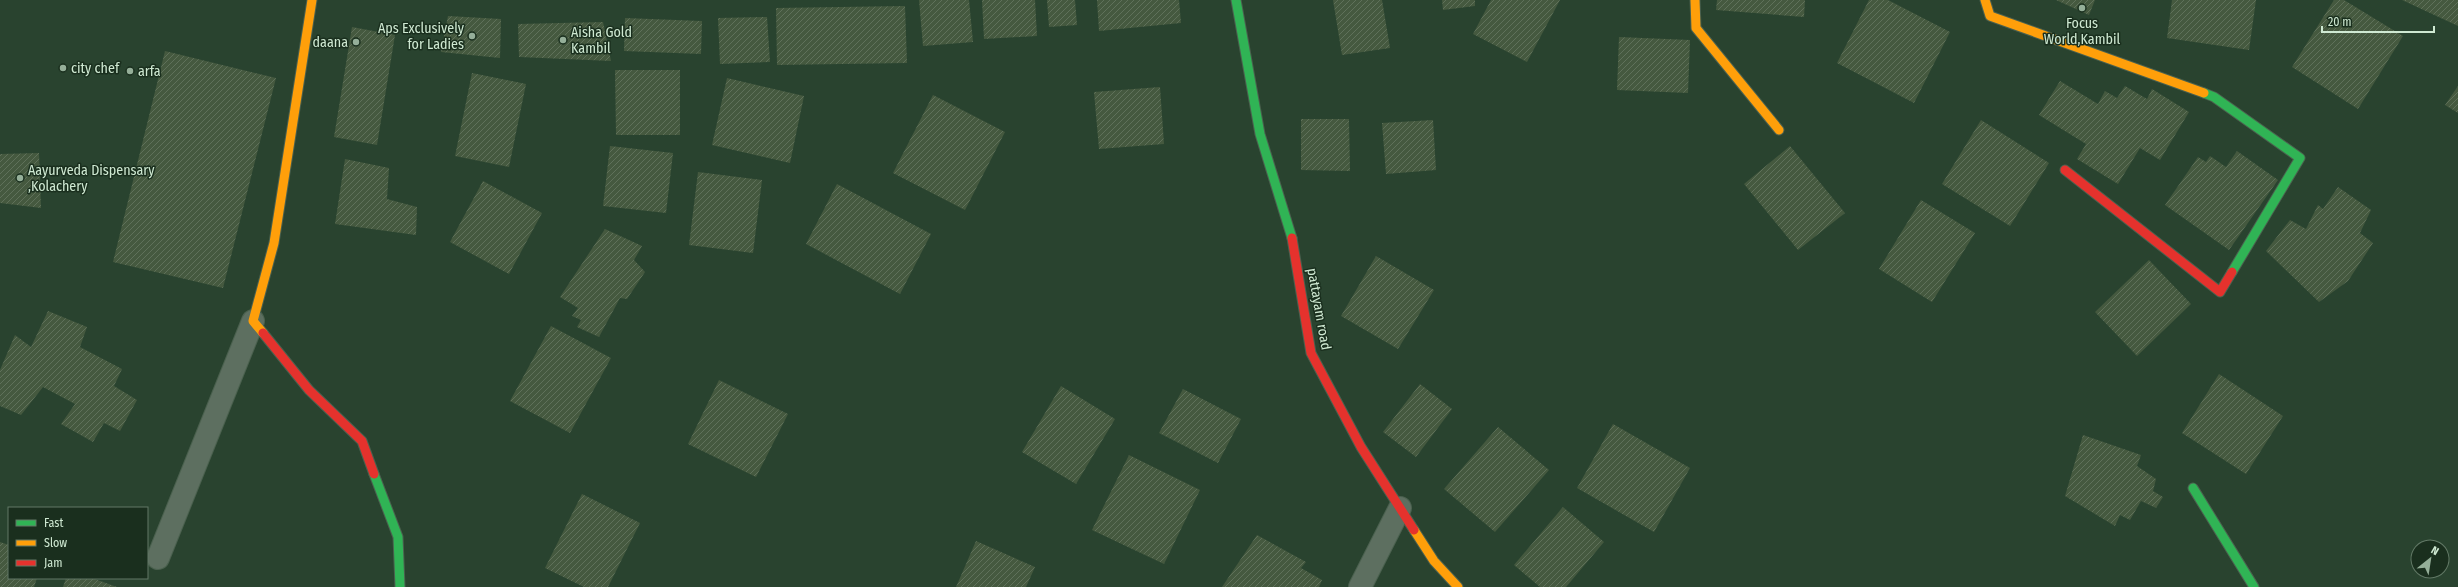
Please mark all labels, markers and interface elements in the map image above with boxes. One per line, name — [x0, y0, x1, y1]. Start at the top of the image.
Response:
marker: Focus World,Kambil — [2077, 3, 2087, 13]
scale bar — [2322, 8, 2434, 34]
place label: Focus World,Kambil — [2044, 15, 2120, 48]
text: 20 m — [2328, 15, 2352, 29]
place label: Aps Exclusively for Ladies — [378, 20, 465, 53]
place label: Aisha Gold Kambil — [571, 24, 632, 57]
marker: Aps Exclusively for Ladies — [467, 31, 477, 41]
place label: daana — [313, 34, 348, 51]
marker: Aisha Gold Kambil — [558, 35, 568, 45]
marker: daana — [351, 37, 361, 47]
place label: city chef — [71, 60, 121, 77]
marker: city chef — [58, 63, 68, 73]
place label: arfa — [138, 63, 161, 80]
marker: arfa — [125, 66, 135, 76]
place label: Aayurveda Dispensary ,Kolachery — [28, 162, 155, 195]
marker: Aayurveda Dispensary ,Kolachery — [15, 173, 25, 183]
street label: pattayam road — [1303, 267, 1335, 351]
legend — [8, 507, 148, 579]
text: Fast — [44, 516, 63, 530]
text: Slow — [44, 536, 67, 550]
north arrow — [2410, 539, 2450, 579]
text: N — [2429, 543, 2441, 558]
text: Jam — [44, 556, 62, 570]

